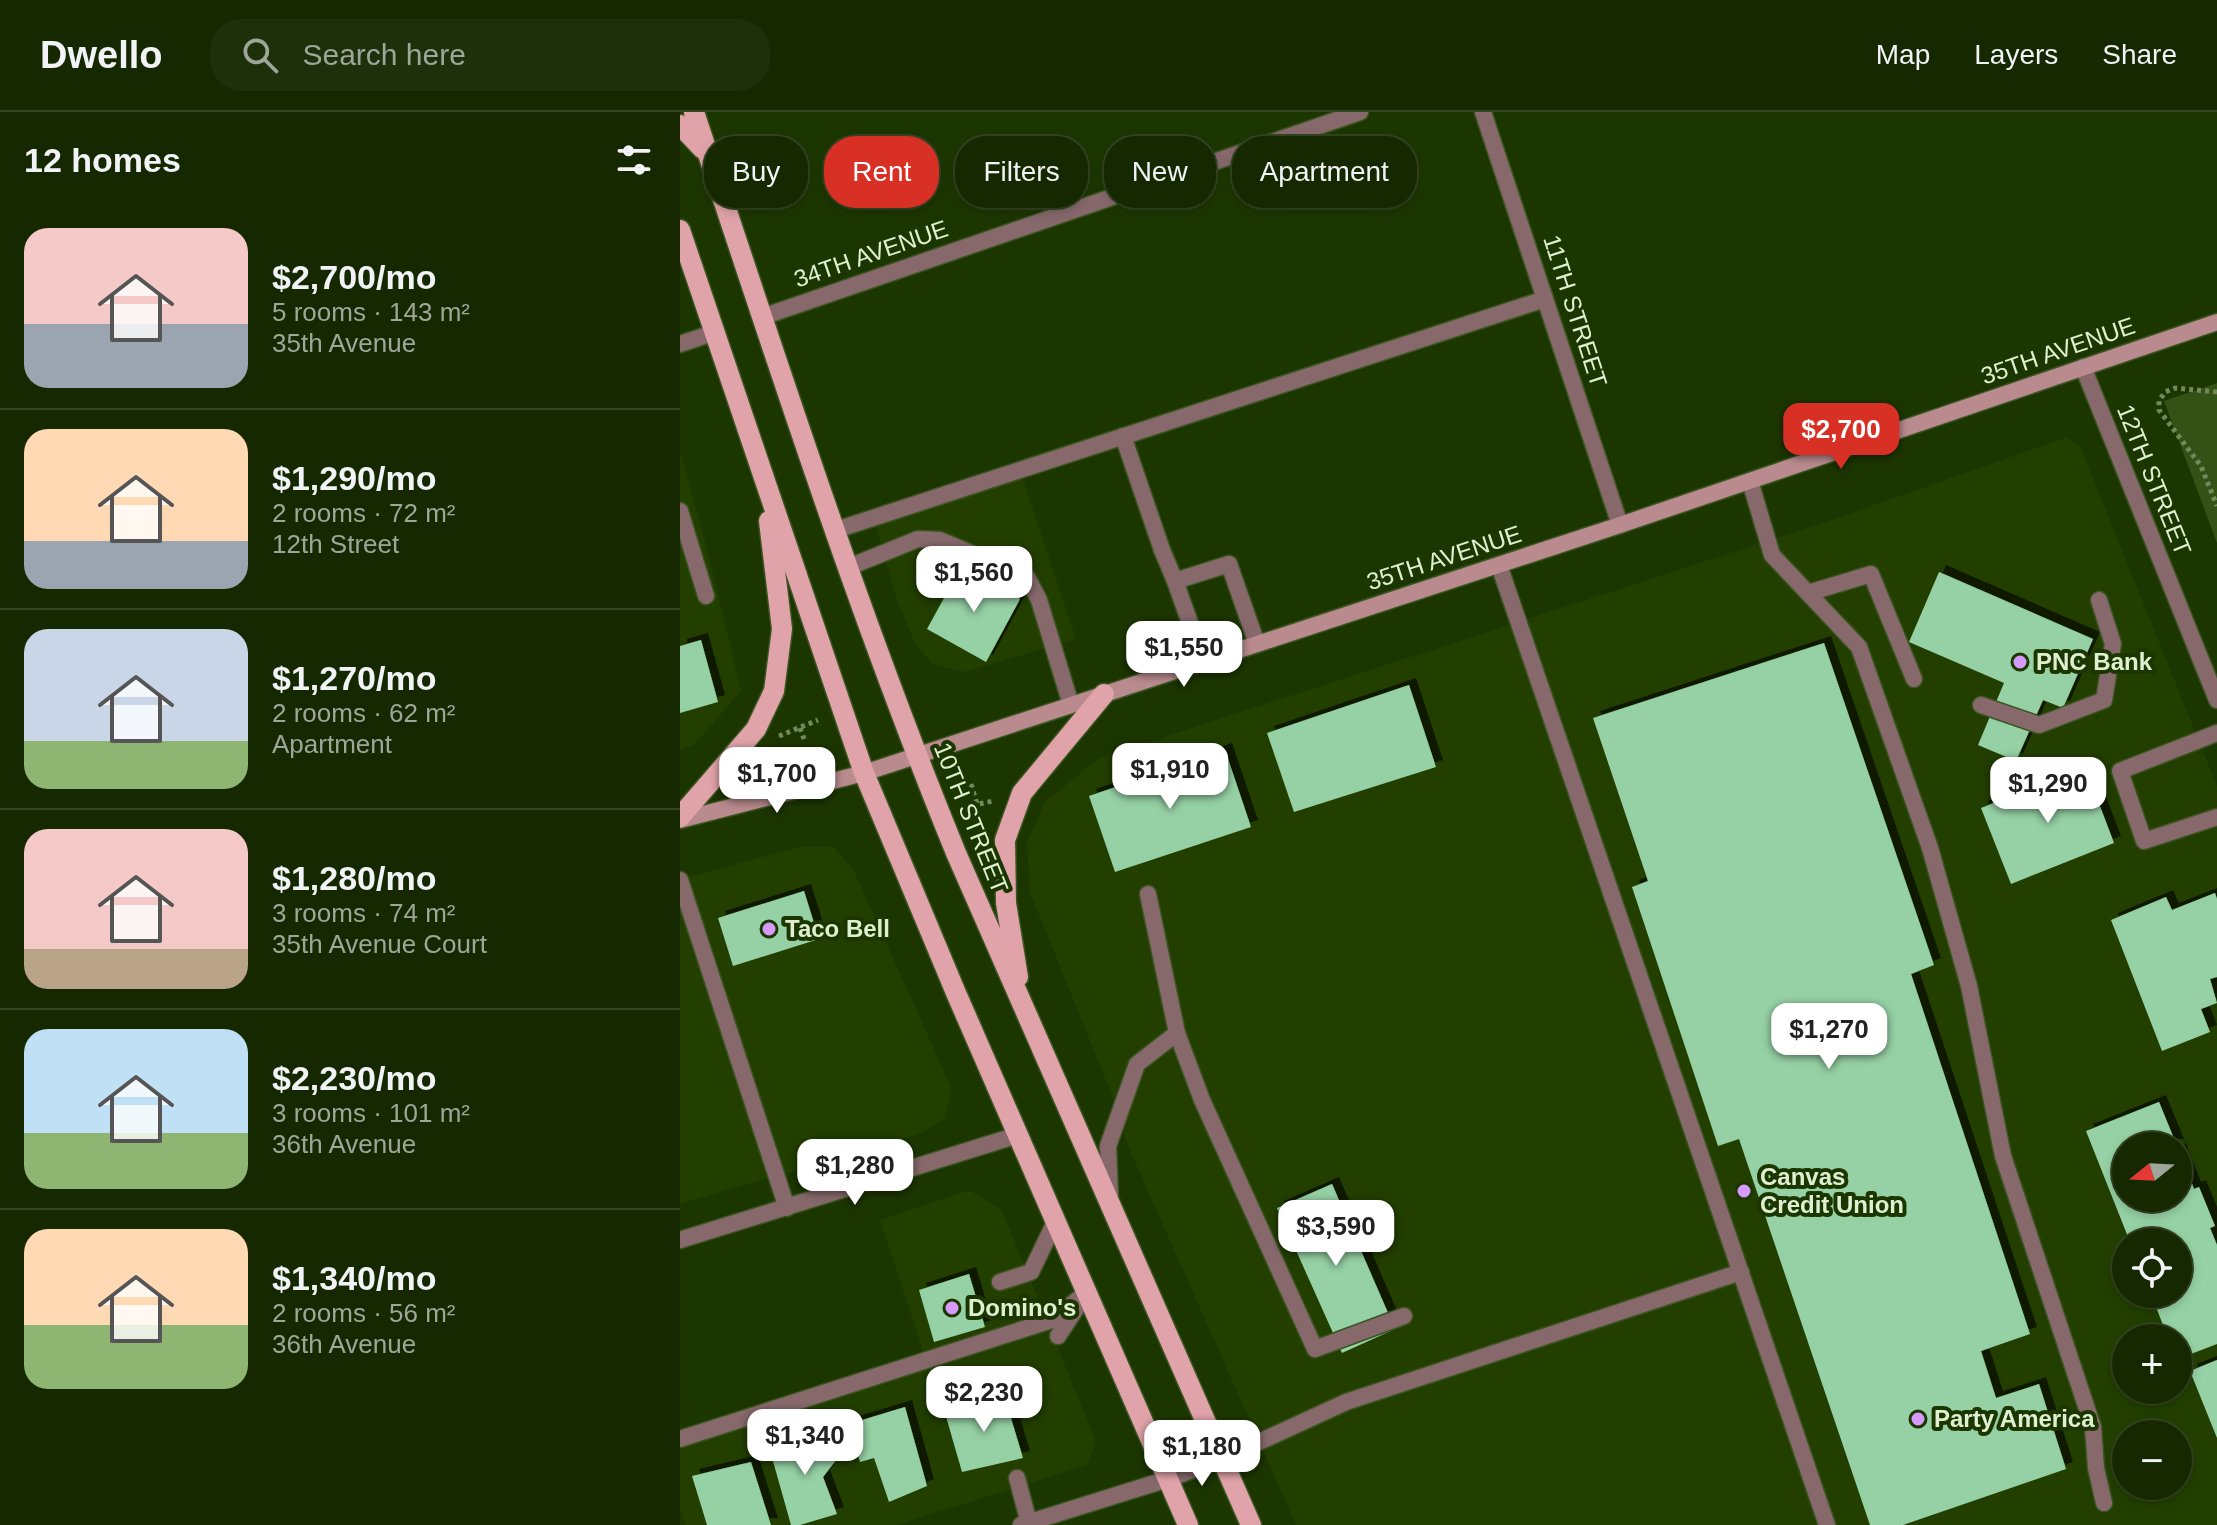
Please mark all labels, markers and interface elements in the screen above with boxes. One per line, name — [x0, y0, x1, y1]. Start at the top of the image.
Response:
search box — [210, 19, 770, 91]
icon: search — [238, 33, 282, 77]
text: Dwello — [40, 34, 162, 76]
text: Search here — [302, 38, 466, 71]
text: Map — [1876, 39, 1930, 70]
text: Layers — [1974, 39, 2058, 70]
text: Share — [2102, 39, 2177, 70]
chip: Buy — [704, 136, 808, 208]
chip: Rent — [824, 136, 939, 208]
chip: Filters — [955, 136, 1088, 208]
chip: New — [1104, 136, 1216, 208]
chip: Apartment — [1232, 136, 1417, 208]
icon: filters — [612, 138, 656, 182]
text: 12 homes — [24, 141, 181, 179]
street label: 34TH AVENUE — [790, 215, 951, 292]
street label: 11TH STREET — [1538, 231, 1613, 391]
text: $2,700/mo — [272, 258, 436, 296]
icon: home — [88, 260, 184, 356]
text: 5 rooms · 143 m² — [272, 297, 470, 327]
street label: 35TH AVENUE — [1977, 312, 2138, 389]
text: 35th Avenue — [272, 328, 416, 358]
street label: 12TH STREET — [2112, 401, 2197, 559]
pin: $2,700 — [1776, 403, 1906, 471]
text: $2,700 — [1801, 414, 1881, 444]
text: $1,290/mo — [272, 459, 436, 497]
icon: home — [88, 461, 184, 557]
text: 2 rooms · 72 m² — [272, 498, 456, 528]
street label: 35TH AVENUE — [1363, 520, 1525, 595]
text: 12th Street — [272, 529, 399, 559]
pin: $1,560 — [909, 546, 1039, 614]
text: $1,560 — [934, 557, 1014, 587]
pin: $1,550 — [1119, 621, 1249, 689]
text: $1,550 — [1144, 632, 1224, 662]
place label: PNC Bank — [2036, 648, 2153, 675]
marker: PNC Bank — [2011, 653, 2029, 671]
text: $1,270/mo — [272, 659, 436, 697]
icon: home — [88, 661, 184, 757]
text: 2 rooms · 62 m² — [272, 698, 456, 728]
text: Apartment — [272, 729, 392, 759]
street label: 10TH STREET — [929, 739, 1014, 897]
pin: $1,910 — [1105, 743, 1235, 811]
pin: $1,700 — [712, 747, 842, 815]
text: $1,910 — [1130, 754, 1210, 784]
pin: $1,290 — [1983, 757, 2113, 825]
text: $1,700 — [737, 758, 817, 788]
text: $1,290 — [2008, 768, 2088, 798]
text: $1,280/mo — [272, 859, 436, 897]
icon: home — [88, 861, 184, 957]
text: 3 rooms · 74 m² — [272, 898, 456, 928]
place label: Taco Bell — [785, 915, 890, 942]
marker: Taco Bell — [760, 920, 778, 938]
text: 35th Avenue Court — [272, 929, 487, 959]
pin: $1,270 — [1764, 1003, 1894, 1071]
text: $1,270 — [1789, 1014, 1869, 1044]
text: $2,230/mo — [272, 1059, 436, 1097]
icon: home — [88, 1061, 184, 1157]
text: 3 rooms · 101 m² — [272, 1098, 470, 1128]
text: 36th Avenue — [272, 1129, 416, 1159]
north arrow — [2112, 1132, 2192, 1212]
map controls — [2112, 1132, 2192, 1500]
pin: $1,280 — [790, 1139, 920, 1207]
text: $1,280 — [815, 1150, 895, 1180]
place label: Canvas Credit Union — [1760, 1163, 1904, 1218]
marker: Canvas Credit Union — [1735, 1182, 1753, 1200]
pin: $3,590 — [1271, 1200, 1401, 1268]
text: $3,590 — [1296, 1211, 1376, 1241]
button: locate — [2112, 1228, 2192, 1308]
text: $1,340/mo — [272, 1259, 436, 1297]
icon: home — [88, 1261, 184, 1357]
place label: Domino's — [968, 1294, 1076, 1321]
text: 2 rooms · 56 m² — [272, 1298, 456, 1328]
marker: Domino's — [943, 1299, 961, 1317]
button: + — [2112, 1324, 2192, 1404]
text: 36th Avenue — [272, 1329, 416, 1359]
pin: $2,230 — [919, 1366, 1049, 1434]
text: $2,230 — [944, 1377, 1024, 1407]
place label: Party America — [1934, 1405, 2095, 1432]
pin: $1,340 — [740, 1409, 870, 1477]
marker: Party America — [1909, 1410, 1927, 1428]
text: $1,340 — [765, 1420, 845, 1450]
pin: $1,180 — [1137, 1420, 1267, 1488]
button: − — [2112, 1420, 2192, 1500]
text: $1,180 — [1162, 1431, 1242, 1461]

